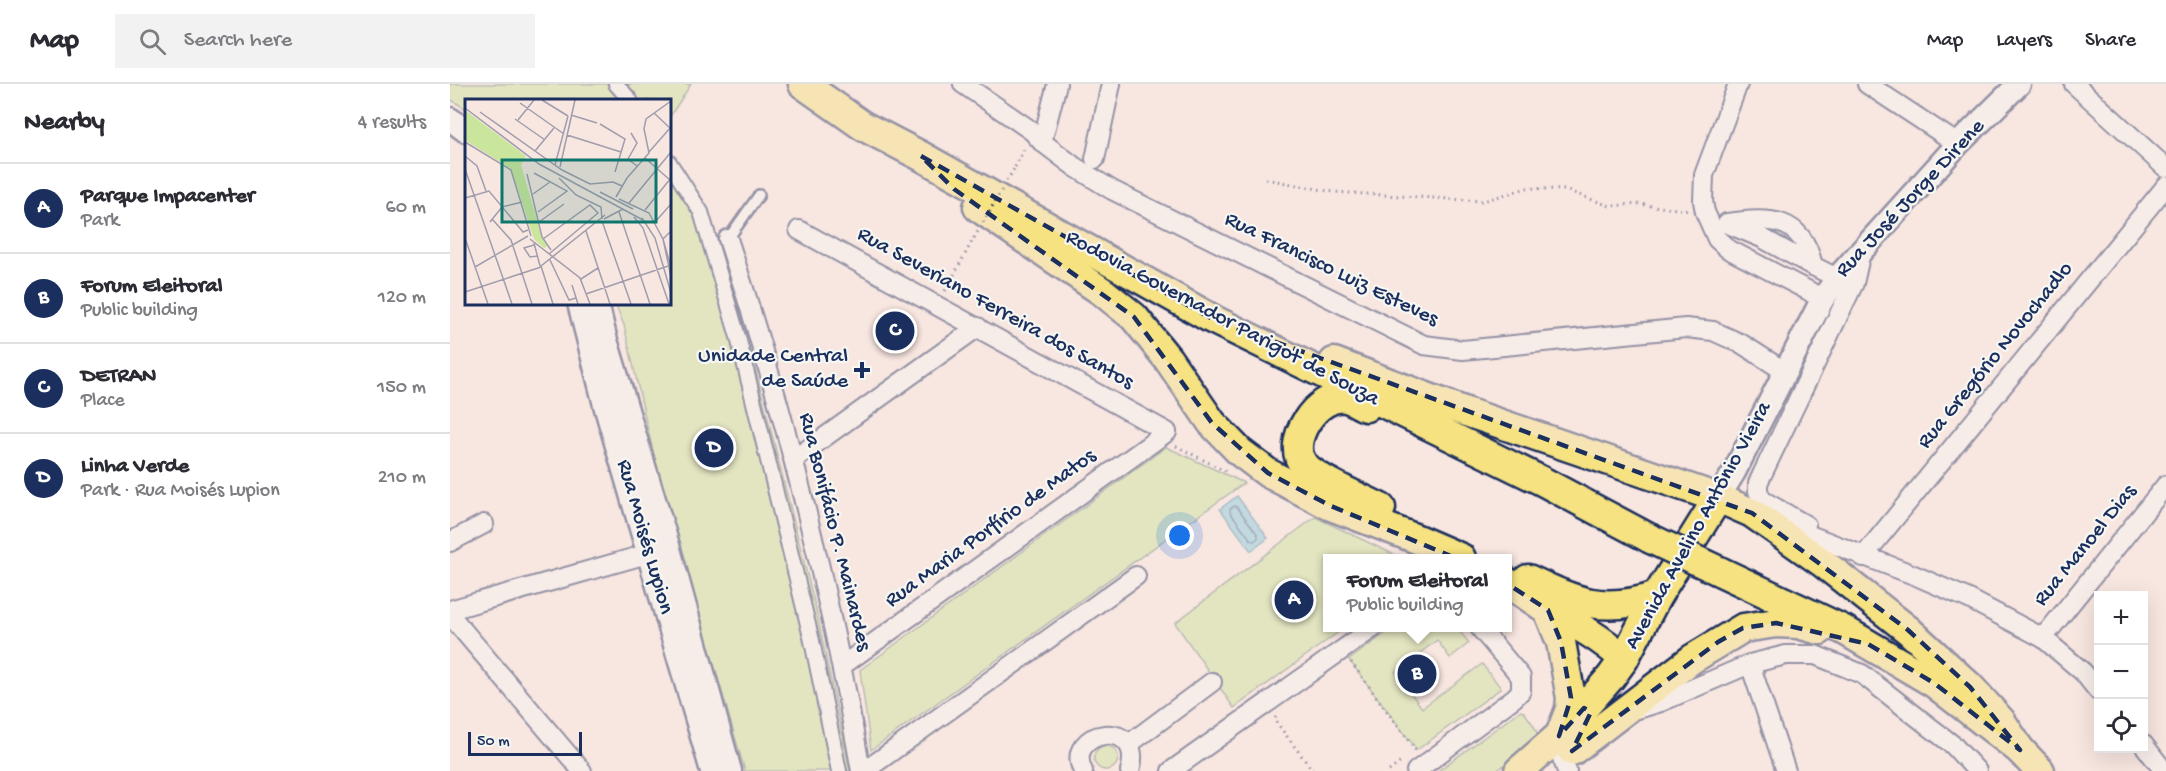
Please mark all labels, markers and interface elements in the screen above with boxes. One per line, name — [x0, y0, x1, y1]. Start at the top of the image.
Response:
search box — [115, 14, 535, 68]
text: Map — [30, 25, 79, 58]
icon: search — [136, 25, 169, 58]
text: Search here — [184, 28, 292, 54]
text: Map — [1927, 29, 1963, 54]
text: Layers — [1996, 29, 2052, 54]
text: Share — [2085, 29, 2136, 54]
inset map — [465, 99, 670, 304]
text: Nearby — [24, 108, 105, 139]
text: 4 results — [358, 112, 426, 135]
street label: Rua José Jorge Direne — [1831, 114, 1992, 284]
text: Parque Impacenter — [81, 184, 255, 210]
text: A — [38, 197, 49, 220]
text: 60 m — [386, 197, 426, 220]
street label: Rua Francisco Luiz Esteves — [1220, 207, 1443, 334]
text: Park — [81, 210, 119, 233]
street label: Rua Severiano Ferreira dos Santos — [852, 222, 1139, 397]
street label: Rodovia Governador Parigot de Souza — [1061, 225, 1384, 413]
street label: Rua Gregório Novochadlo — [1913, 257, 2079, 455]
text: Forum Eleitoral — [81, 274, 223, 300]
text: B — [38, 287, 49, 310]
text: 120 m — [378, 287, 426, 310]
text: Public building — [81, 300, 198, 323]
pin: C — [876, 308, 914, 354]
place label: Unidade Central de Saúde — [698, 344, 849, 395]
marker: Unidade Central de Saúde — [853, 361, 871, 379]
text: DETRAN — [81, 364, 156, 390]
text: C — [38, 377, 49, 400]
text: 150 m — [377, 377, 426, 400]
text: Place — [81, 390, 125, 413]
street label: Avenida Avelino Antônio Vieira — [1620, 397, 1778, 654]
street label: Rua Bonifácio P. Mainardes — [792, 410, 876, 655]
pin: D — [694, 426, 734, 470]
street label: Rua Maria Porfírio de Matos — [881, 443, 1102, 614]
text: Linha Verde — [81, 454, 189, 480]
street label: Rua Moisés Lupion — [610, 457, 679, 618]
text: D — [37, 467, 50, 490]
text: 210 m — [378, 467, 426, 490]
street label: Rua Manoel Dias — [2029, 479, 2144, 612]
text: Park · Rua Moisés Lupion — [81, 480, 280, 503]
your location — [1165, 521, 1194, 550]
popup — [1323, 554, 1512, 632]
text: Forum Eleitoral — [1347, 569, 1488, 595]
pin: A — [1274, 578, 1314, 622]
map controls — [2094, 591, 2148, 753]
button: + — [2094, 591, 2148, 645]
text: Public building — [1347, 595, 1464, 618]
button: − — [2094, 645, 2148, 699]
pin: B — [1398, 652, 1436, 696]
button: locate — [2094, 699, 2148, 753]
scale bar — [468, 729, 582, 756]
text: 50 m — [477, 733, 510, 752]

